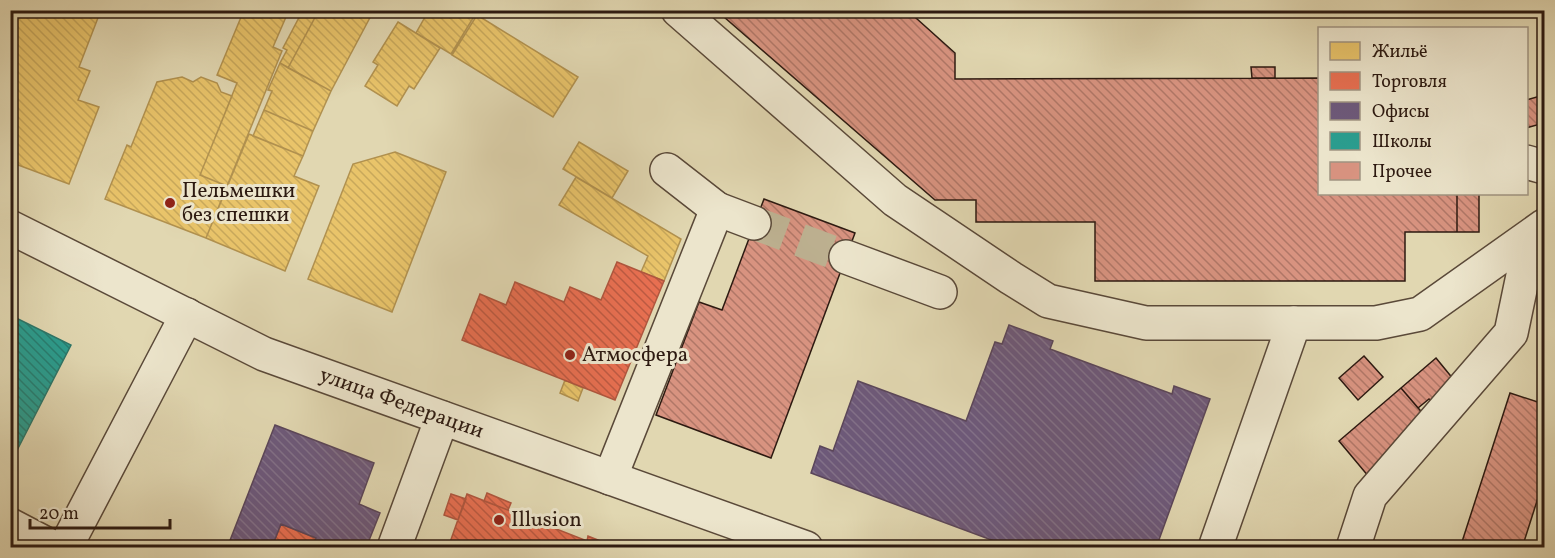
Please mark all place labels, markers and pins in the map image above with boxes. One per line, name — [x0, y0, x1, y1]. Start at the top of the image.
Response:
place label: Пельмешки без спешки — [182, 177, 296, 230]
marker: Пельмешки без спешки — [163, 196, 177, 210]
place label: Атмосфера — [582, 341, 688, 370]
marker: Атмосфера — [563, 348, 577, 362]
place label: Illusion — [511, 506, 582, 535]
marker: Illusion — [492, 513, 506, 527]

